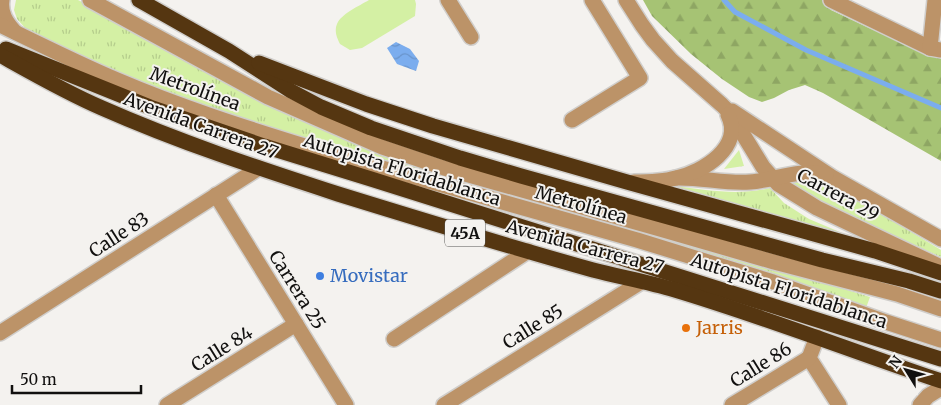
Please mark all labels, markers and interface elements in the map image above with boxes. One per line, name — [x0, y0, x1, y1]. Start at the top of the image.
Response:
street label: Metrolínea — [147, 62, 244, 116]
street label: Avenida Carrera 27 — [120, 87, 281, 164]
street label: Autopista Floridablanca — [300, 128, 504, 211]
street label: Carrera 29 — [793, 163, 883, 226]
street label: Metrolínea — [533, 180, 630, 229]
street label: Calle 83 — [84, 207, 153, 262]
street label: Avenida Carrera 27 — [503, 214, 667, 279]
road number: 45A — [445, 220, 485, 247]
street label: Carrera 25 — [264, 246, 331, 334]
street label: Autopista Floridablanca — [687, 248, 891, 333]
place label: Movistar — [330, 264, 408, 287]
marker: Movistar — [314, 270, 326, 282]
street label: Calle 85 — [498, 299, 567, 354]
place label: Jarris — [695, 316, 743, 339]
street label: Calle 84 — [187, 321, 257, 376]
marker: Jarris — [680, 322, 692, 334]
street label: Calle 86 — [726, 337, 796, 392]
north arrow — [881, 345, 931, 395]
text: N — [885, 352, 906, 372]
scale bar — [12, 362, 141, 394]
text: 50 m — [20, 370, 57, 389]

